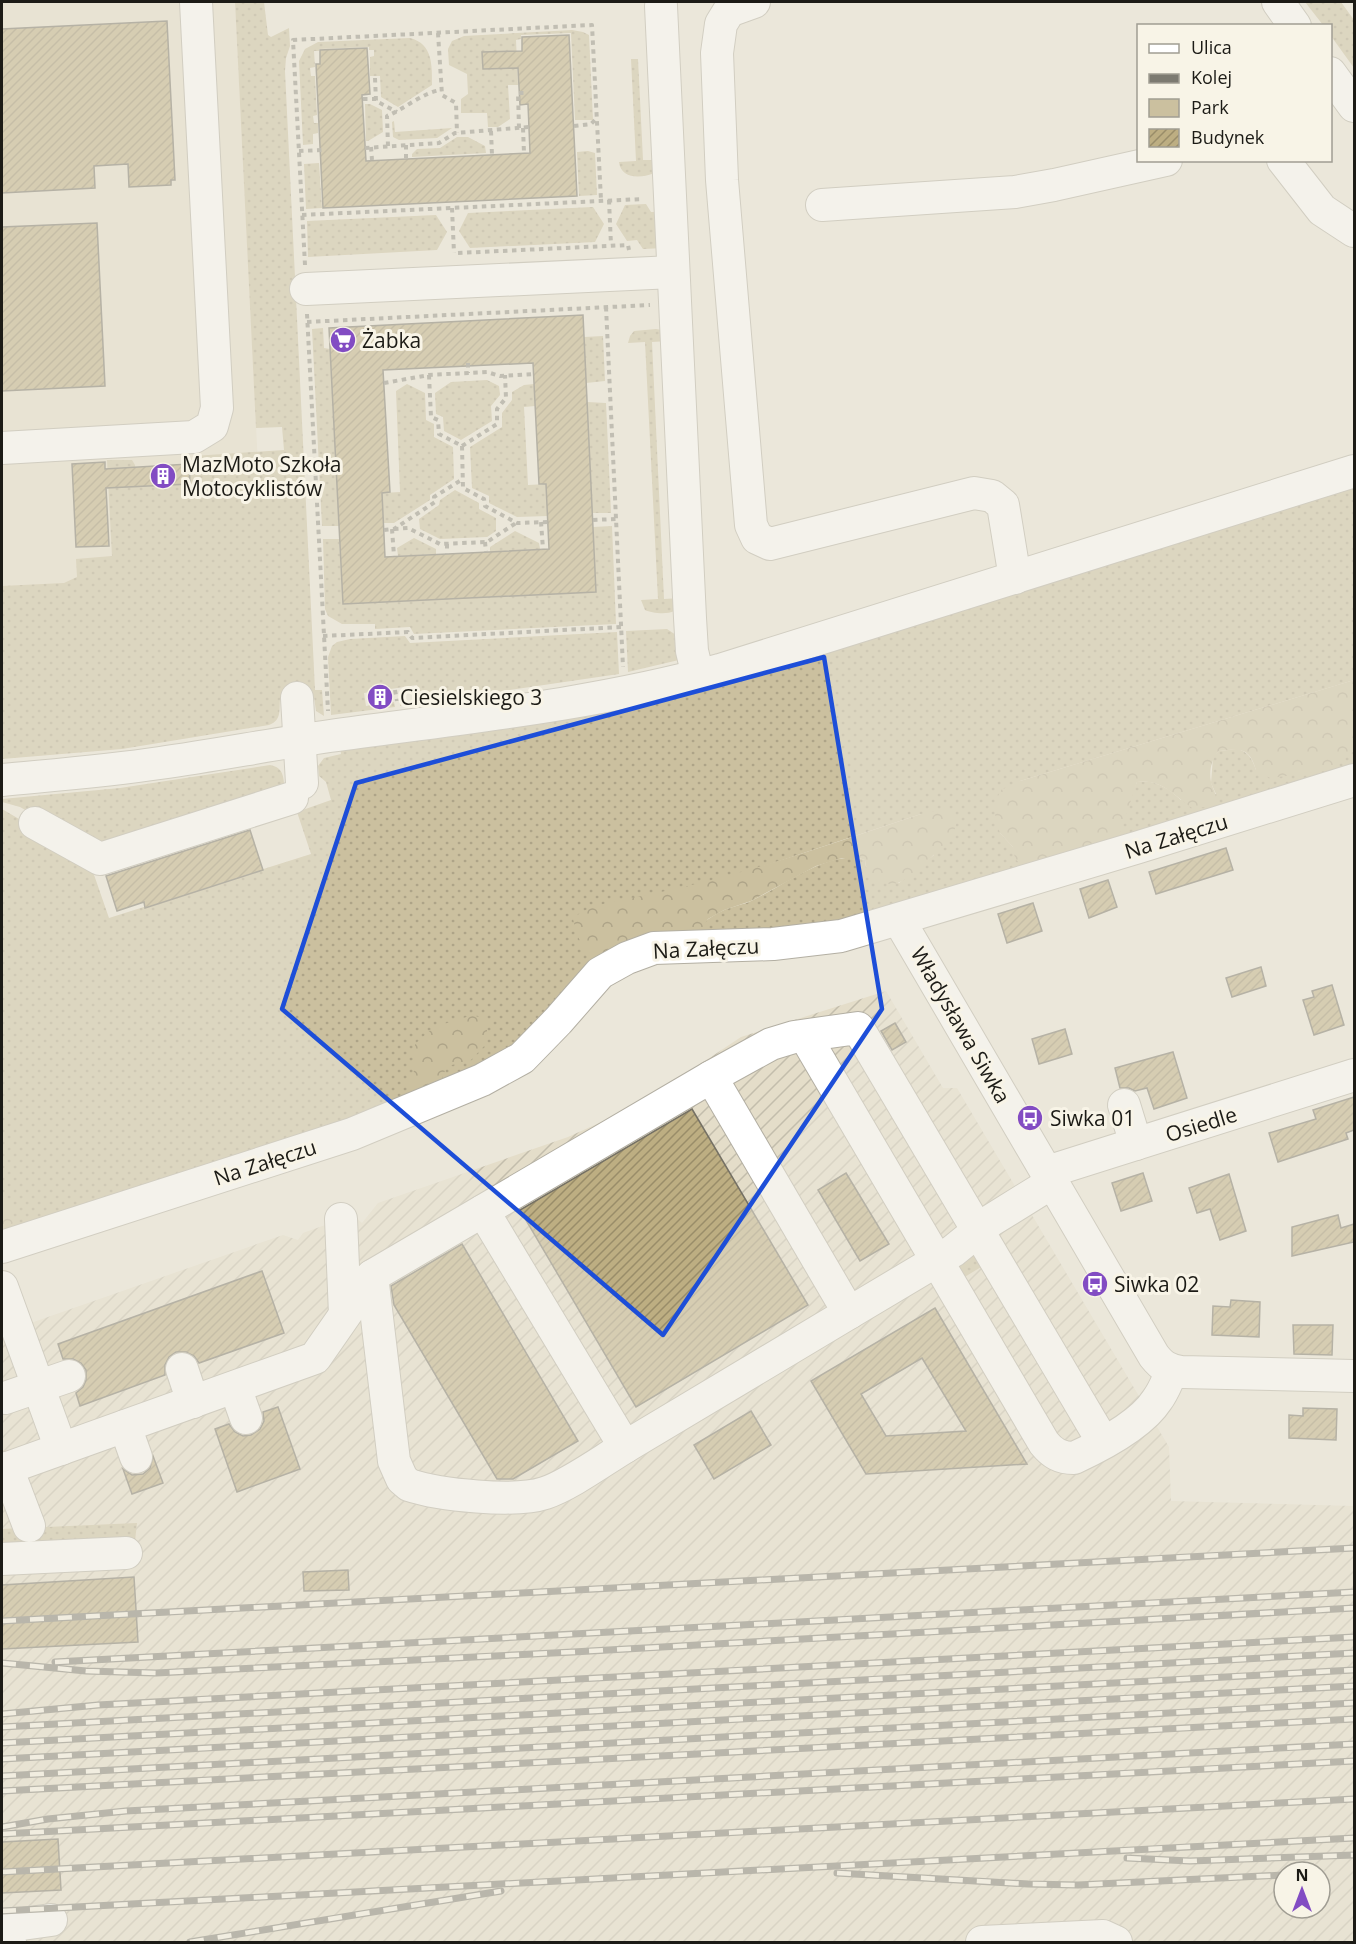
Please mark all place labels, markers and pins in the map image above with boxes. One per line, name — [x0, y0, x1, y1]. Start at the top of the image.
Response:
supermarket icon: Żabka — [328, 325, 358, 355]
place label: Żabka — [362, 326, 421, 354]
place label: MazMoto Szkoła Motocyklistów — [182, 450, 342, 502]
building icon: MazMoto Szkoła Motocyklistów — [148, 461, 178, 491]
building icon: Ciesielskiego 3 — [365, 682, 395, 712]
place label: Ciesielskiego 3 — [400, 683, 542, 711]
bus stop icon: Siwka 01 — [1015, 1103, 1045, 1133]
place label: Siwka 01 — [1050, 1104, 1135, 1132]
bus stop icon: Siwka 02 — [1080, 1269, 1110, 1299]
place label: Siwka 02 — [1114, 1270, 1199, 1298]

